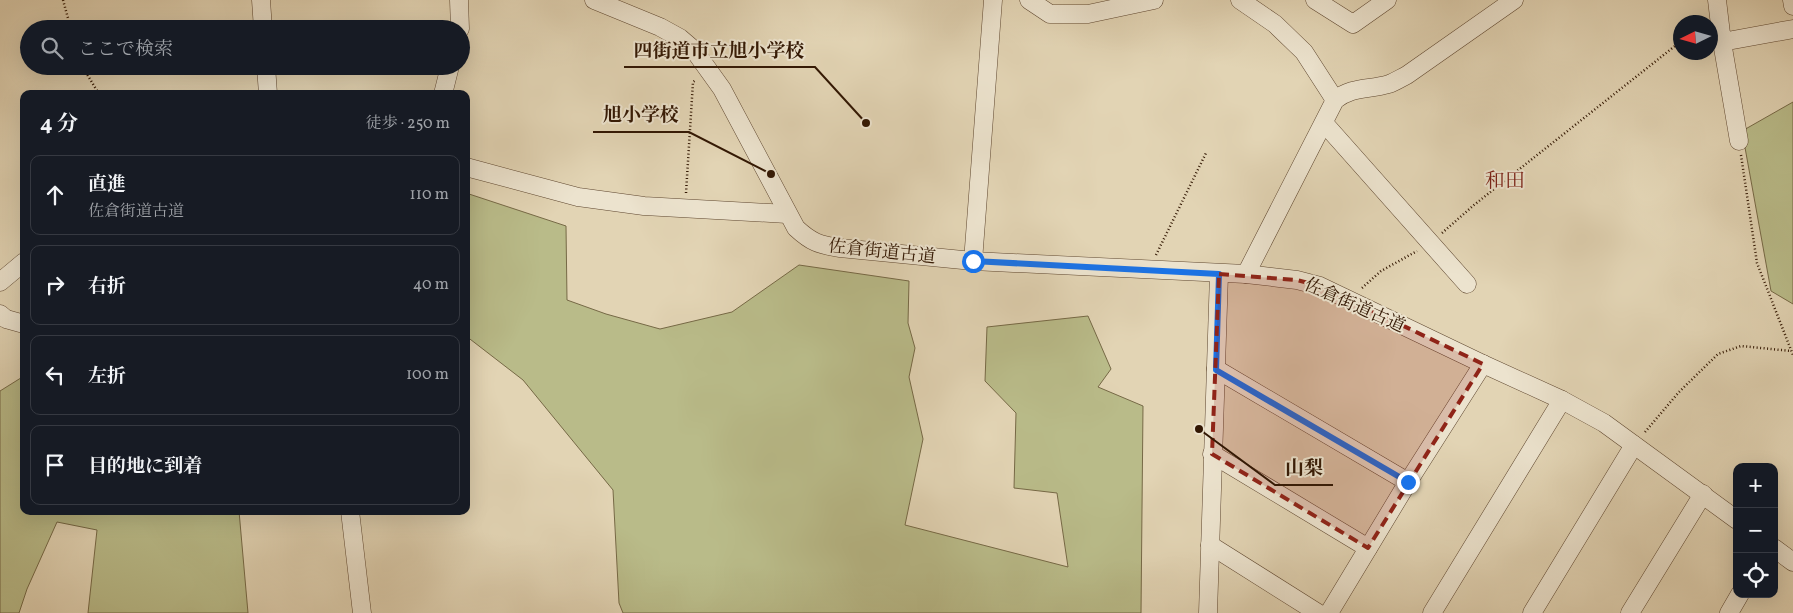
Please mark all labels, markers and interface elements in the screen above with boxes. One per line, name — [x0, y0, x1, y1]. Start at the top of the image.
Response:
north arrow — [1673, 15, 1718, 60]
search box — [20, 20, 470, 75]
callout: 四街道市立旭小学校 — [624, 33, 815, 67]
icon: search — [38, 34, 66, 62]
text: ここで検索 — [78, 37, 173, 63]
text: 四街道市立旭小学校 — [633, 39, 805, 65]
callout: 旭小学校 — [593, 98, 689, 132]
text: 旭小学校 — [603, 103, 679, 129]
text: 4 分 — [40, 110, 78, 139]
text: 徒歩 · 250 m — [366, 113, 450, 135]
district label: 和田 — [1485, 168, 1525, 196]
text: 直進 — [88, 172, 126, 198]
icon: ahead — [41, 181, 69, 209]
text: 110 m — [410, 184, 449, 206]
text: 佐倉街道古道 — [88, 201, 184, 223]
street label: 佐倉街道古道 — [827, 234, 937, 271]
route start — [962, 250, 985, 273]
icon: right — [41, 271, 69, 299]
street label: 佐倉街道古道 — [1300, 273, 1409, 340]
text: 右折 — [88, 274, 126, 300]
text: 40 m — [413, 274, 449, 296]
icon: left — [41, 361, 69, 389]
text: 左折 — [88, 364, 126, 390]
text: 100 m — [406, 364, 449, 386]
icon: arrive — [41, 451, 69, 479]
callout: 山梨 — [1275, 451, 1333, 485]
text: 目的地に到着 — [88, 454, 202, 480]
text: 山梨 — [1285, 456, 1323, 482]
map controls — [1733, 463, 1778, 598]
button: + — [1733, 463, 1778, 508]
route end — [1397, 471, 1420, 494]
button: − — [1733, 508, 1778, 553]
button: locate — [1733, 553, 1778, 598]

